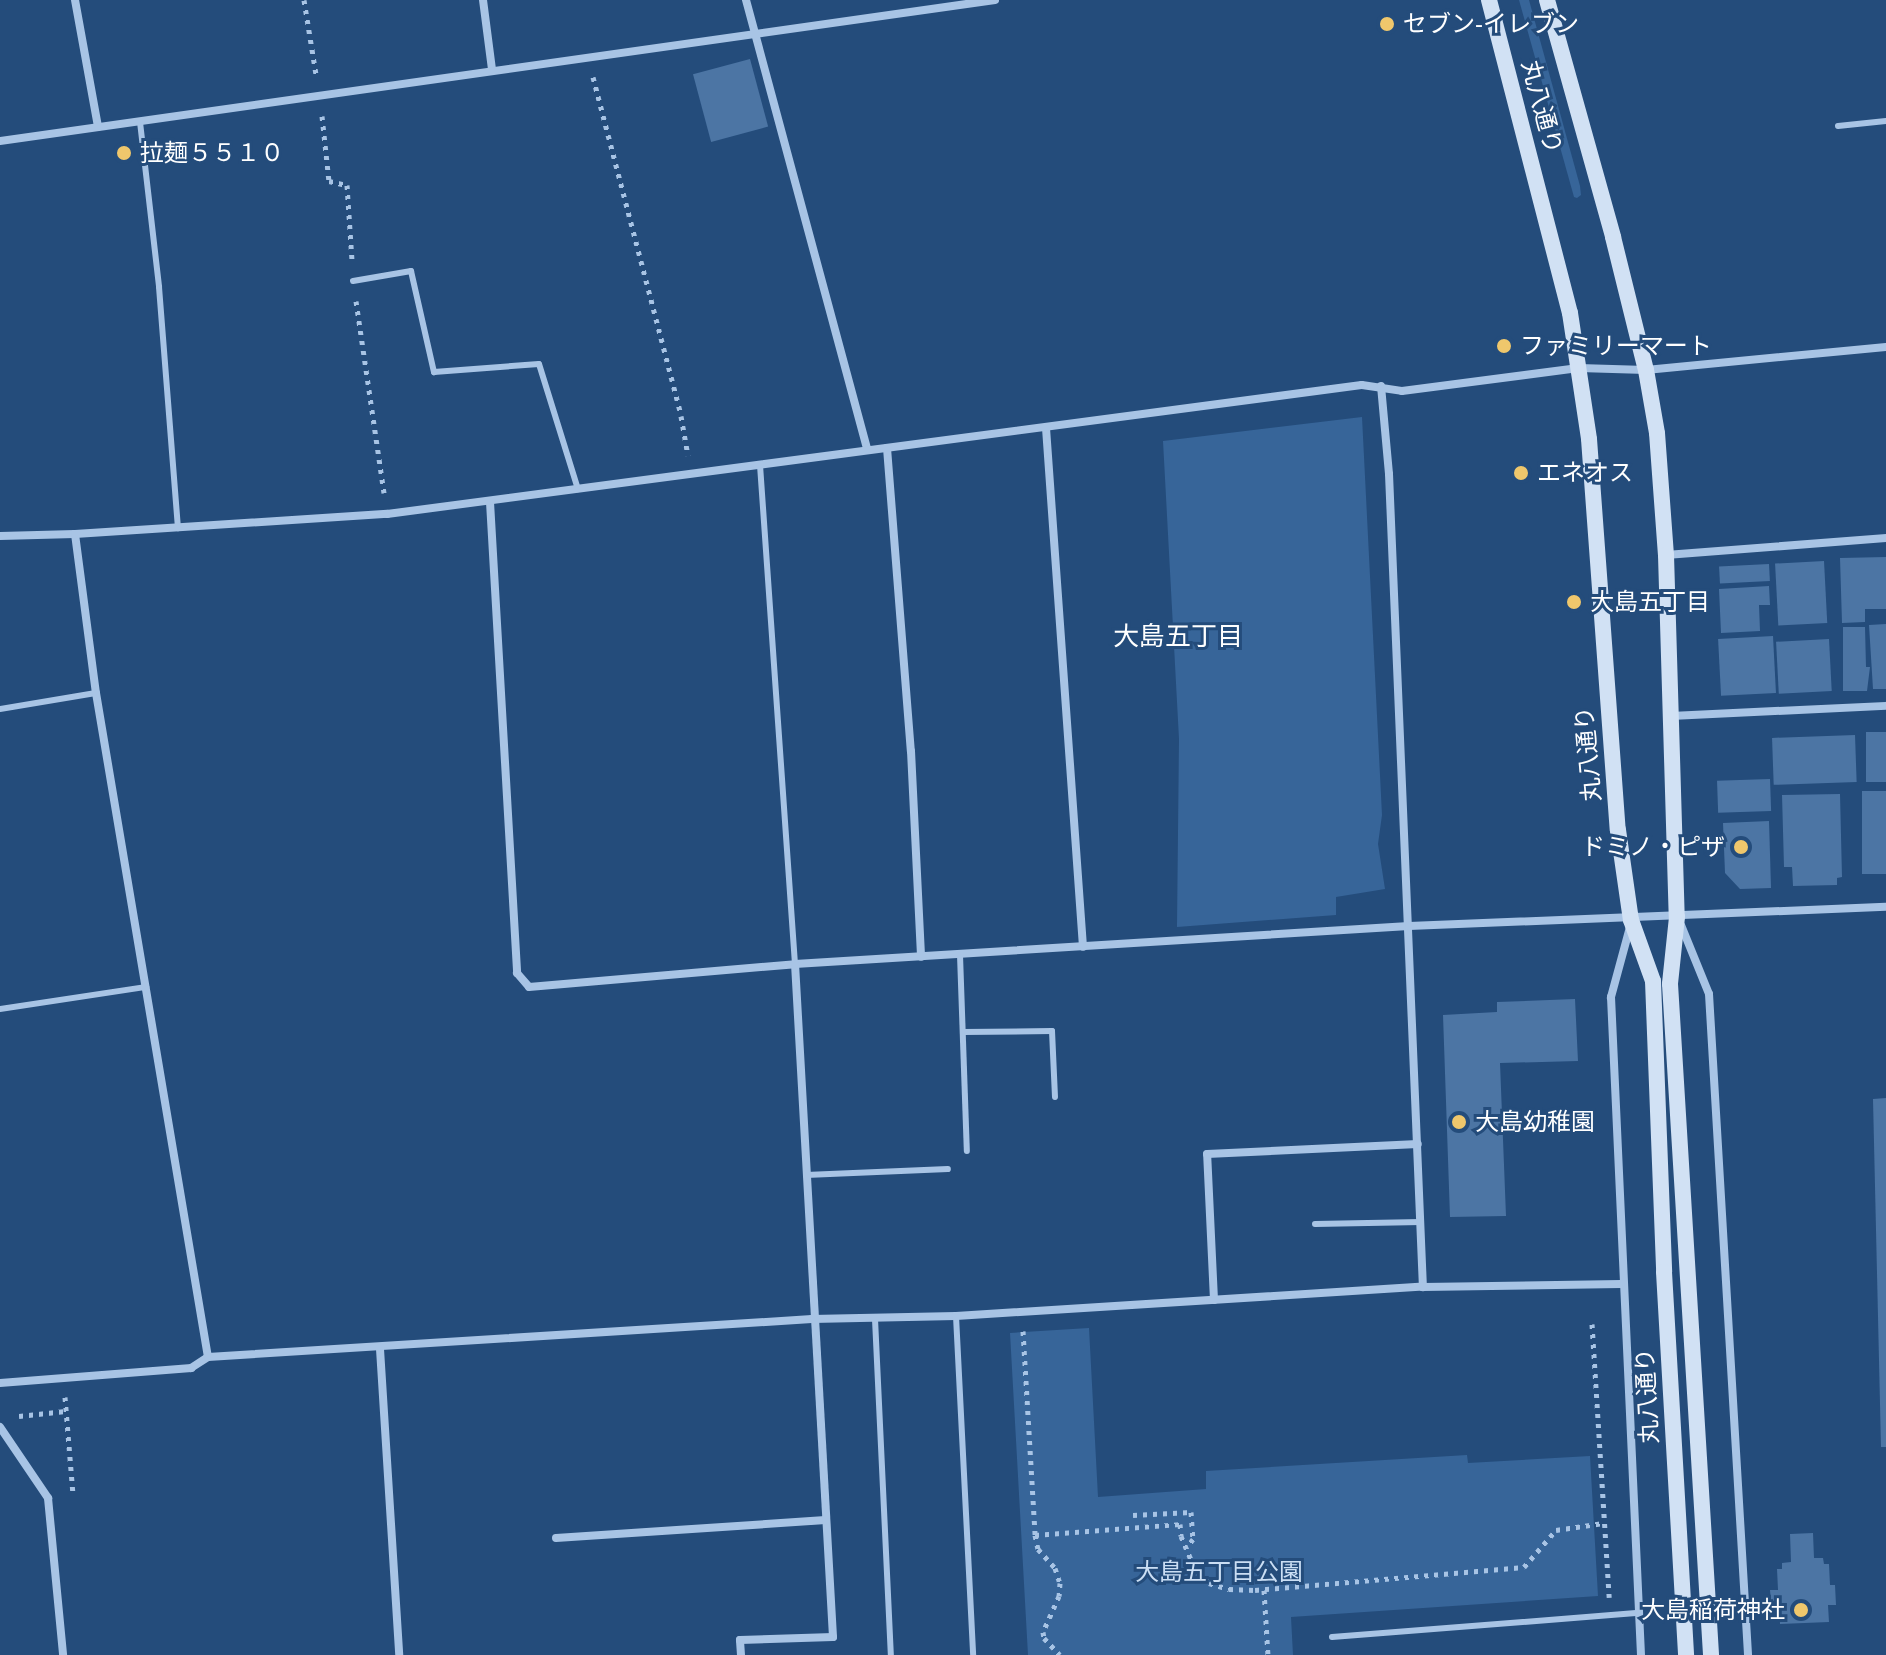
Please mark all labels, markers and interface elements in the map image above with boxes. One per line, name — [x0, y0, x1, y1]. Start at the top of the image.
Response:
place label: セブン-イレブン — [1403, 10, 1579, 38]
marker: セブン-イレブン — [1378, 15, 1396, 33]
street label: 丸八通り — [1516, 57, 1568, 157]
place label: 拉麺５５１０ — [140, 139, 284, 167]
marker: 拉麺５５１０ — [115, 144, 133, 162]
place label: ファミリーマート — [1520, 332, 1712, 360]
marker: ファミリーマート — [1495, 337, 1513, 355]
place label: エネオス — [1537, 459, 1633, 487]
marker: エネオス — [1512, 464, 1530, 482]
place label: 大島五丁目 — [1590, 588, 1710, 616]
marker: 大島五丁目 — [1565, 593, 1583, 611]
district label: 大島五丁目 — [1113, 621, 1243, 653]
street label: 丸八通り — [1569, 705, 1607, 803]
place label: ドミノ・ピザ — [1581, 833, 1725, 861]
marker: ドミノ・ピザ — [1732, 838, 1750, 856]
place label: 大島幼稚園 — [1475, 1108, 1595, 1136]
marker: 大島幼稚園 — [1450, 1113, 1468, 1131]
street label: 丸八通り — [1630, 1347, 1664, 1445]
park label: 大島五丁目公園 — [1135, 1558, 1303, 1586]
place label: 大島稲荷神社 — [1641, 1596, 1785, 1624]
marker: 大島稲荷神社 — [1792, 1601, 1810, 1619]

